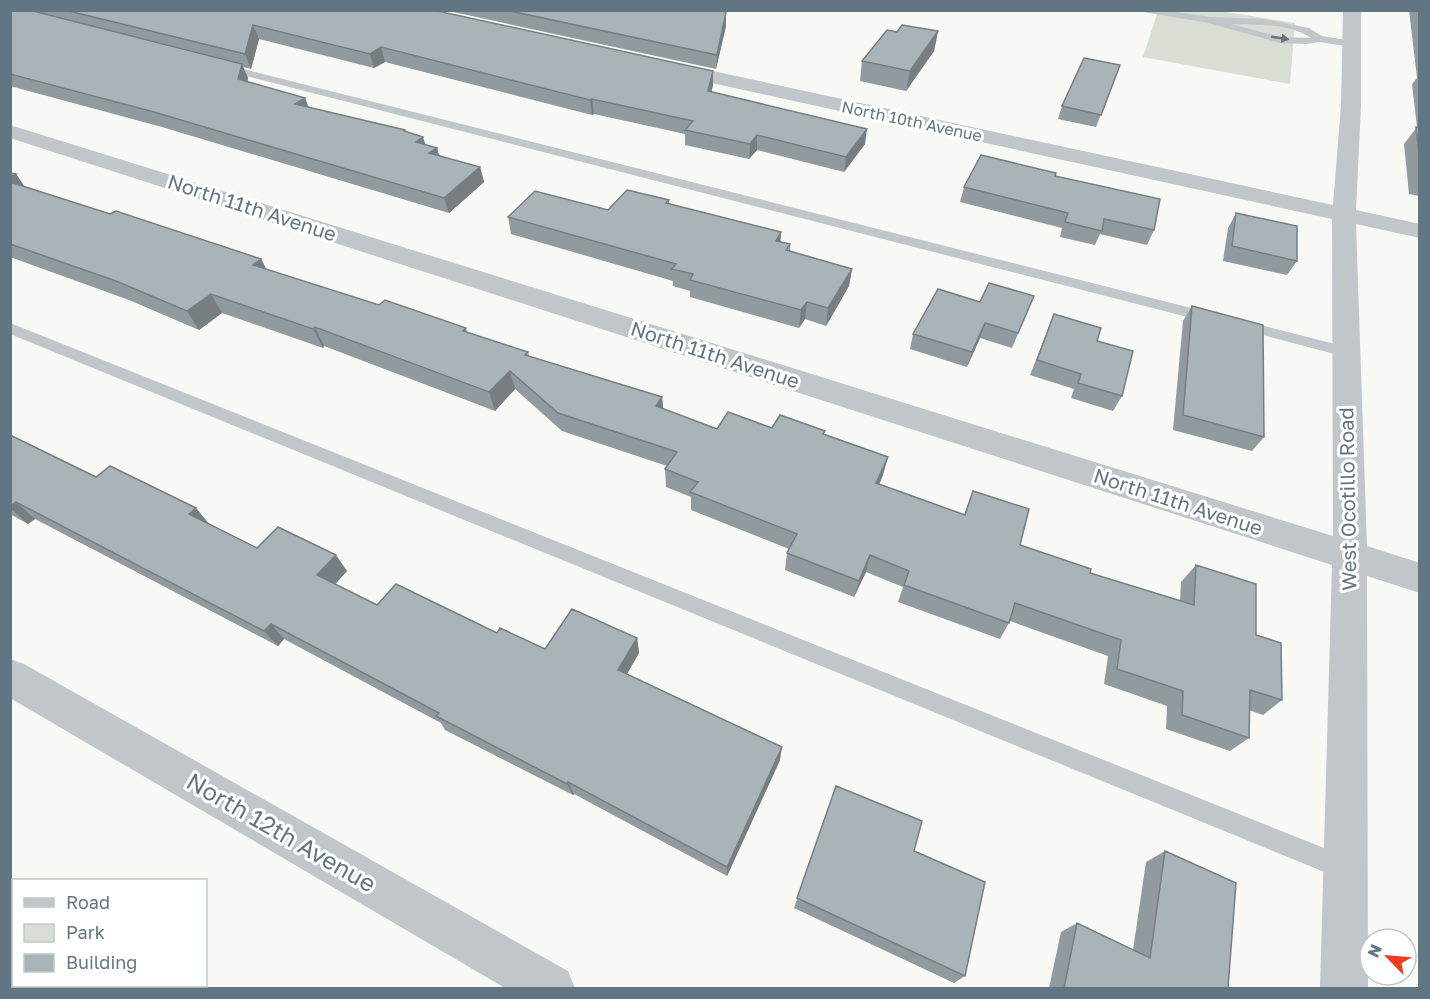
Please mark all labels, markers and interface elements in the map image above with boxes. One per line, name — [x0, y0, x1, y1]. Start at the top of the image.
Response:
one-way arrow — [1271, 34, 1290, 43]
street label: North 10th Avenue — [840, 96, 984, 146]
street label: North 11th Avenue — [165, 168, 340, 246]
street label: North 11th Avenue — [628, 315, 803, 393]
street label: West Ocotillo Road — [1333, 407, 1361, 591]
street label: North 11th Avenue — [1091, 462, 1266, 540]
street label: North 12th Avenue — [182, 766, 381, 898]
legend — [12, 879, 207, 987]
text: Road — [66, 891, 110, 913]
text: Park — [66, 921, 105, 943]
north arrow — [1358, 927, 1418, 987]
text: N — [1363, 941, 1386, 960]
text: Building — [66, 951, 137, 973]

